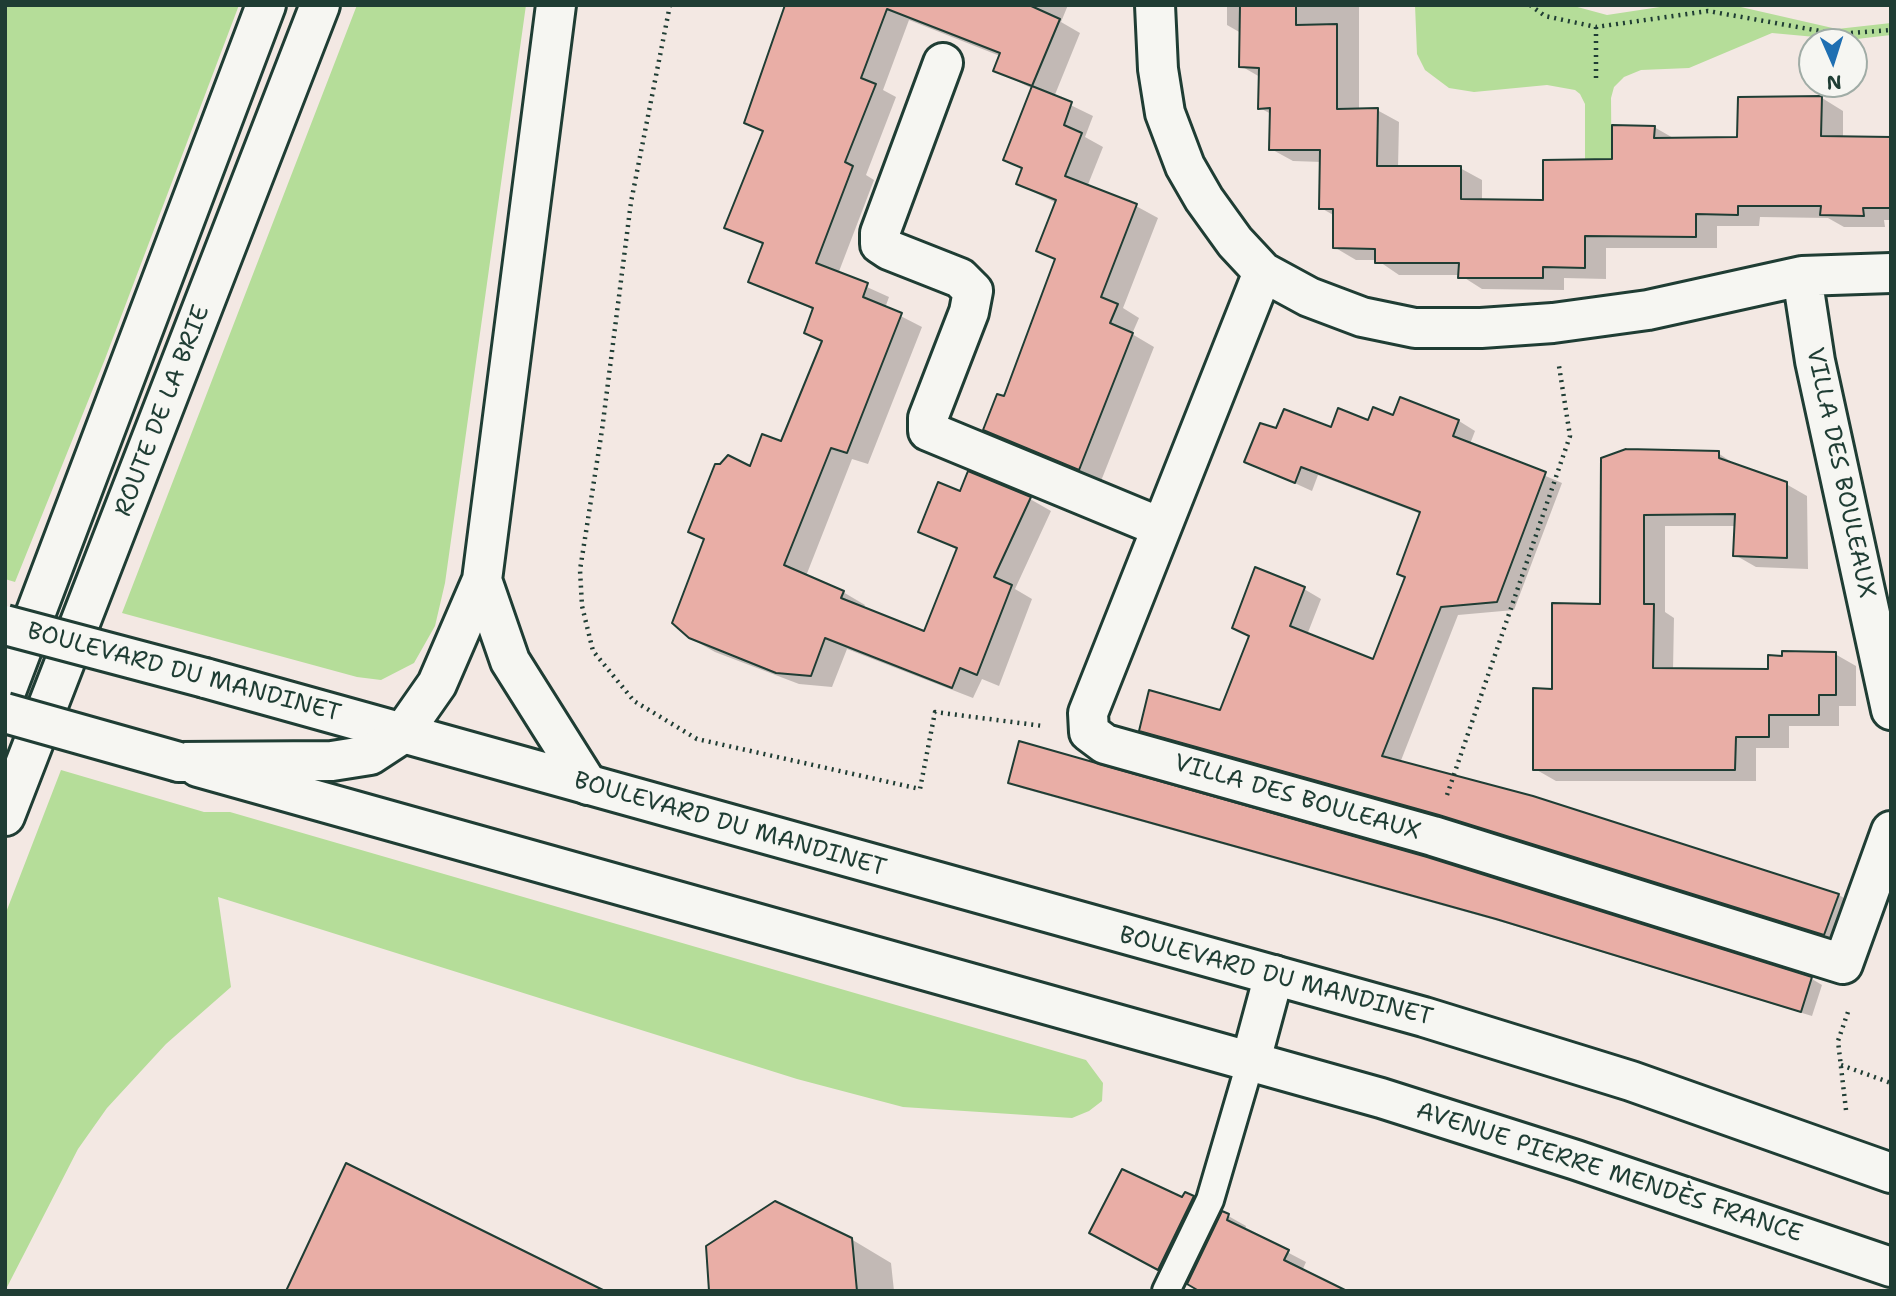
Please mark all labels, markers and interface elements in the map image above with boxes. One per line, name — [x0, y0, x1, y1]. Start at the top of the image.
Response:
north arrow — [1798, 28, 1868, 98]
text: N — [1826, 70, 1842, 95]
street label: ROUTE DE LA BRIE — [109, 301, 217, 521]
street label: VILLA DES BOULEAUX — [1799, 345, 1881, 601]
street label: BOULEVARD DU MANDINET — [24, 617, 344, 729]
street label: VILLA DES BOULEAUX — [1170, 749, 1424, 847]
street label: BOULEVARD DU MANDINET — [571, 767, 889, 883]
street label: BOULEVARD DU MANDINET — [1116, 921, 1436, 1033]
street label: AVENUE PIERRE MENDÈS FRANCE — [1412, 1097, 1806, 1249]

